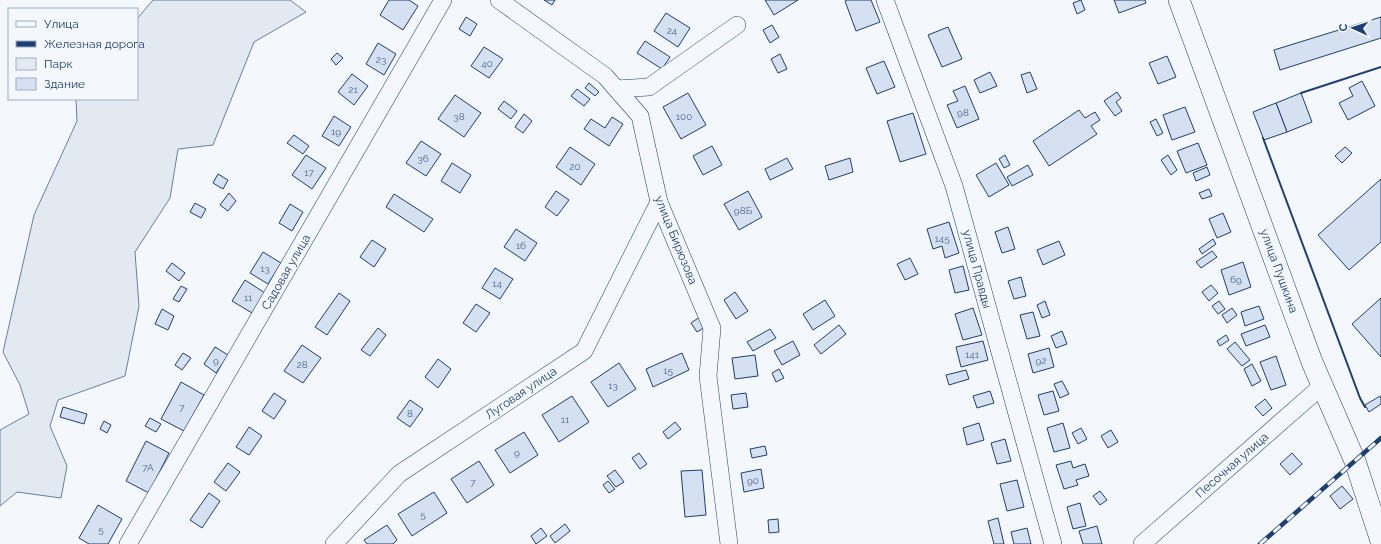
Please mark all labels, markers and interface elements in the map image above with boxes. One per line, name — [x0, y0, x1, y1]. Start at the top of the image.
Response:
legend — [8, 8, 138, 100]
north arrow — [1333, 8, 1373, 48]
text: Улица — [44, 17, 79, 31]
text: С — [1337, 23, 1350, 32]
house number: 24 — [667, 25, 678, 36]
text: Железная дорога — [44, 37, 145, 51]
house number: 23 — [376, 54, 386, 65]
text: Парк — [44, 57, 73, 71]
house number: 40 — [481, 58, 493, 69]
text: Здание — [44, 77, 85, 91]
house number: 21 — [348, 84, 358, 95]
house number: 98 — [957, 107, 969, 118]
house number: 38 — [453, 111, 465, 122]
house number: 100 — [676, 111, 692, 122]
house number: 19 — [331, 126, 341, 137]
house number: 36 — [417, 153, 429, 164]
house number: 20 — [569, 161, 581, 172]
house number: 17 — [304, 167, 314, 178]
street label: улица Бирюзова — [652, 194, 700, 286]
house number: 98Б — [734, 205, 753, 216]
street label: улица Пушкина — [1257, 227, 1301, 315]
street label: улица Правды — [960, 228, 994, 310]
street label: Садовая улица — [259, 232, 313, 312]
house number: 145 — [934, 233, 950, 244]
house number: 16 — [516, 240, 526, 251]
house number: 13 — [260, 263, 270, 274]
house number: 69 — [1230, 274, 1242, 285]
house number: 14 — [492, 278, 502, 289]
house number: 11 — [244, 292, 253, 303]
house number: 141 — [965, 349, 980, 360]
house number: 9 — [213, 355, 219, 366]
house number: 92 — [1035, 355, 1047, 366]
house number: 28 — [296, 359, 308, 370]
street label: Луговая улица — [483, 364, 559, 422]
house number: 15 — [663, 365, 673, 376]
house number: 13 — [608, 380, 618, 391]
house number: 7 — [179, 402, 185, 413]
house number: 8 — [407, 408, 413, 419]
house number: 11 — [561, 414, 570, 425]
street label: Песочная улица — [1193, 430, 1271, 500]
house number: 9 — [514, 447, 520, 458]
house number: 7А — [142, 462, 154, 473]
house number: 90 — [747, 475, 759, 486]
house number: 7 — [470, 477, 476, 488]
house number: 5 — [420, 509, 426, 520]
house number: 5 — [98, 524, 104, 535]

